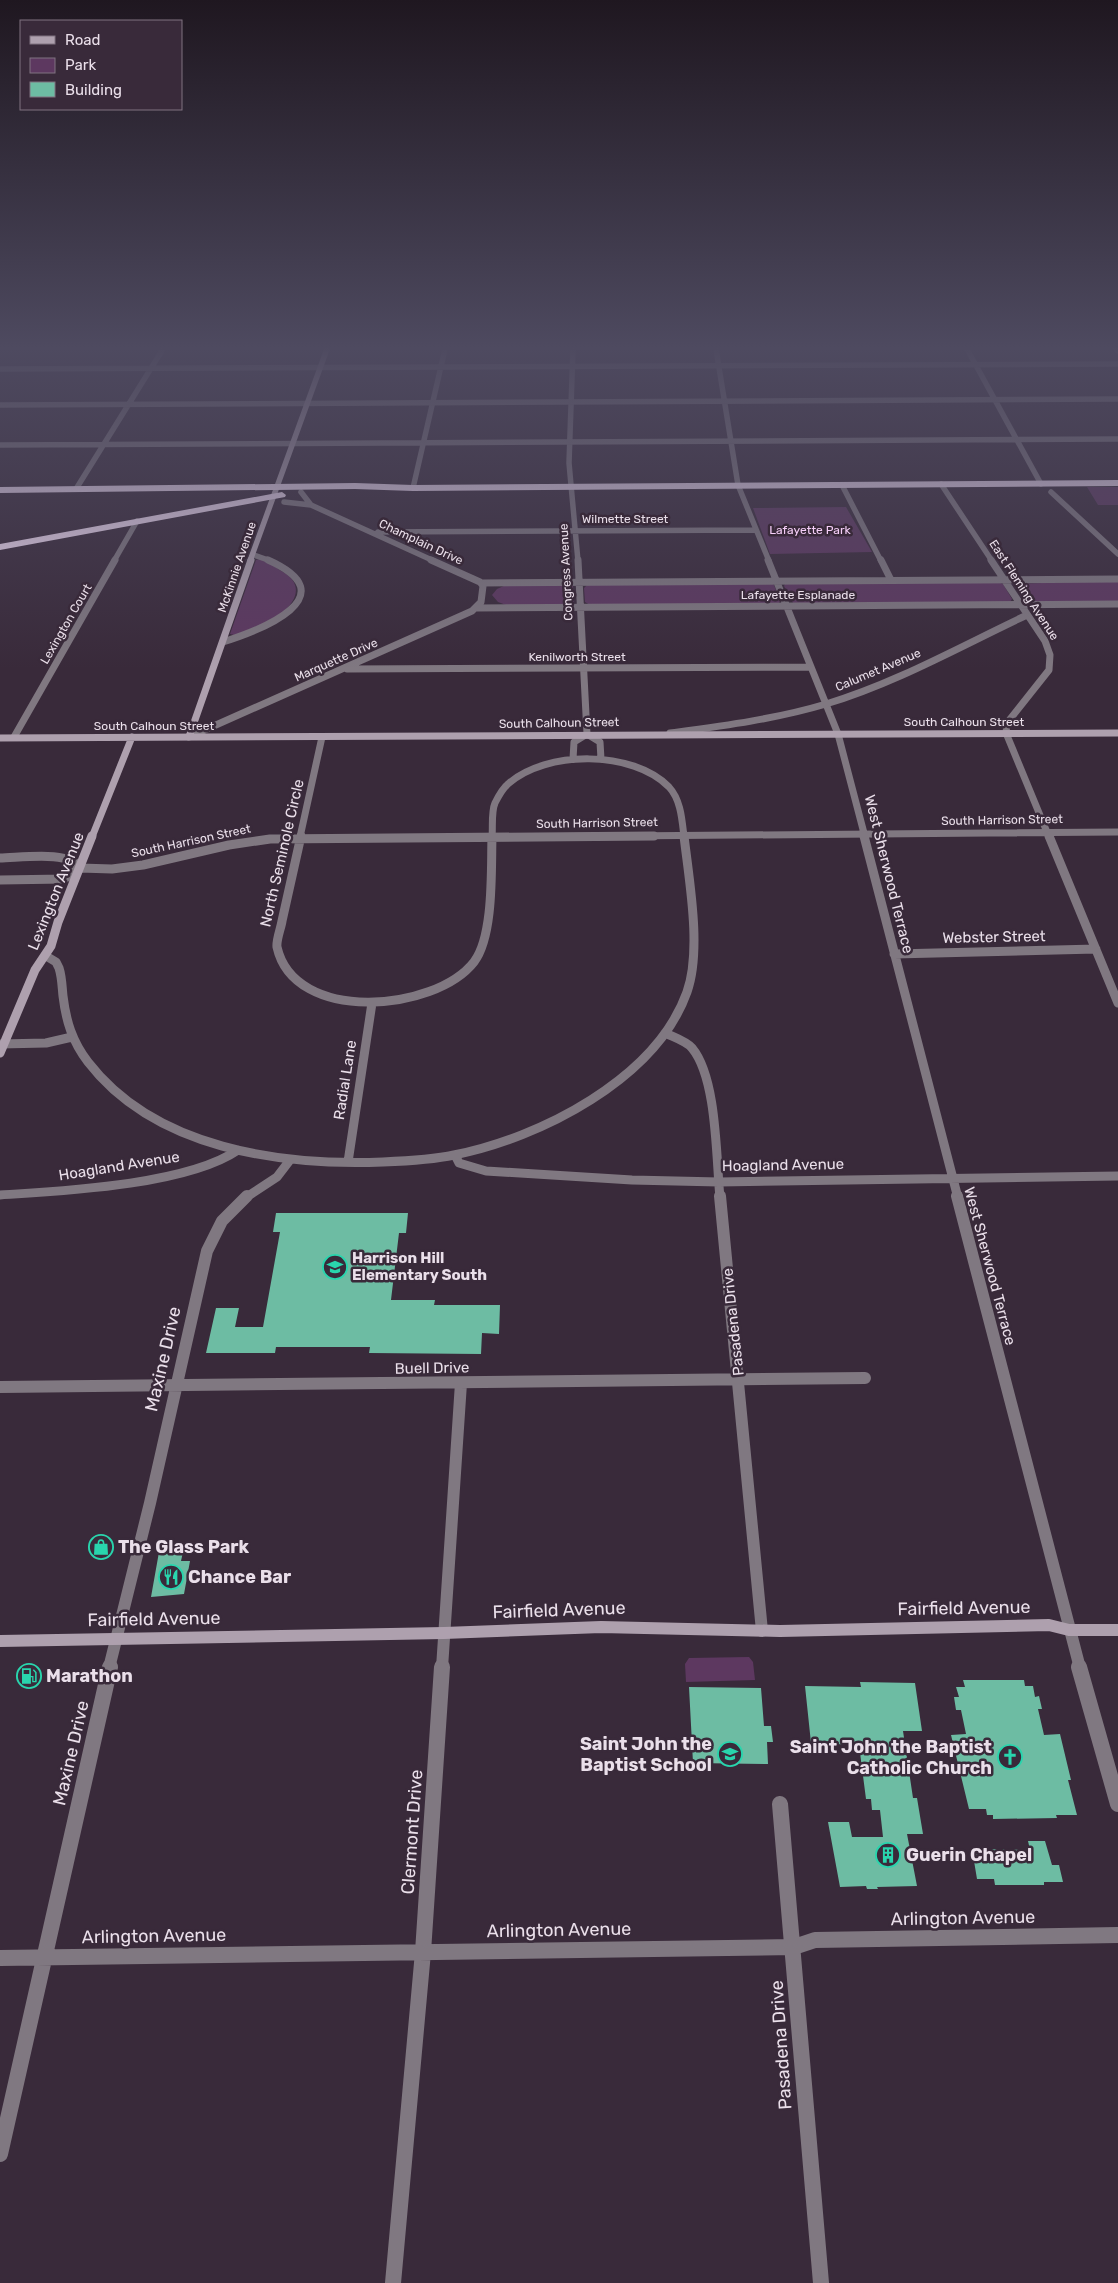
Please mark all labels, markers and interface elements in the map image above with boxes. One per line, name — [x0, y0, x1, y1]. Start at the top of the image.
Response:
legend — [20, 20, 182, 110]
text: Road — [65, 31, 101, 49]
text: Park — [65, 56, 96, 74]
text: Building — [65, 81, 122, 99]
street label: Wilmette Street — [582, 512, 669, 526]
street label: Champlain Drive — [377, 516, 466, 568]
street label: McKinnie Avenue — [215, 520, 259, 614]
street label: Congress Avenue — [556, 523, 576, 621]
park label: Lafayette Park — [769, 523, 852, 537]
street label: East Fleming Avenue — [986, 537, 1062, 643]
street label: Lexington Court — [37, 581, 95, 667]
street label: Lafayette Esplanade — [741, 588, 855, 602]
street label: Marquette Drive — [292, 635, 380, 685]
street label: Calumet Avenue — [833, 646, 923, 694]
street label: Kenilworth Street — [528, 650, 626, 664]
street label: South Calhoun Street — [499, 715, 620, 731]
street label: South Calhoun Street — [904, 715, 1024, 729]
street label: South Calhoun Street — [94, 719, 214, 733]
street label: North Seminole Circle — [256, 777, 308, 929]
street label: West Sherwood Terrace — [861, 793, 917, 955]
street label: South Harrison Street — [941, 812, 1063, 828]
street label: South Harrison Street — [536, 815, 658, 831]
street label: South Harrison Street — [130, 821, 252, 860]
street label: Lexington Avenue — [24, 829, 88, 953]
street label: Webster Street — [942, 927, 1046, 947]
street label: Radial Lane — [330, 1039, 360, 1121]
street label: Hoagland Avenue — [57, 1148, 181, 1184]
street label: Hoagland Avenue — [722, 1155, 844, 1175]
street label: West Sherwood Terrace — [960, 1185, 1020, 1347]
place label: Harrison Hill Elementary South — [352, 1249, 487, 1284]
school or university icon: Harrison Hill Elementary South — [322, 1254, 348, 1280]
street label: Pasadena Drive — [718, 1267, 748, 1377]
street label: Maxine Drive — [140, 1304, 186, 1414]
street label: Buell Drive — [395, 1358, 469, 1378]
shop icon: The Glass Park — [88, 1534, 114, 1560]
place label: The Glass Park — [118, 1536, 250, 1558]
restaurant icon: Chance Bar — [158, 1564, 184, 1590]
place label: Chance Bar — [188, 1566, 291, 1588]
street label: Fairfield Avenue — [897, 1596, 1031, 1620]
street label: Fairfield Avenue — [492, 1597, 626, 1623]
street label: Fairfield Avenue — [87, 1607, 221, 1631]
fuel station icon: Marathon — [16, 1663, 42, 1689]
place label: Marathon — [46, 1665, 133, 1687]
street label: Maxine Drive — [48, 1698, 94, 1808]
place label: Saint John the Baptist School — [580, 1733, 712, 1776]
place label: Saint John the Baptist Catholic Church — [790, 1736, 992, 1779]
school or university icon: Saint John the Baptist School — [717, 1741, 743, 1767]
church icon: Saint John the Baptist Catholic Church — [997, 1744, 1023, 1770]
street label: Clermont Drive — [397, 1769, 427, 1895]
building icon: Guerin Chapel — [875, 1842, 901, 1868]
place label: Guerin Chapel — [906, 1844, 1032, 1866]
street label: Arlington Avenue — [891, 1906, 1035, 1930]
street label: Arlington Avenue — [487, 1918, 631, 1942]
street label: Arlington Avenue — [82, 1924, 226, 1948]
street label: Pasadena Drive — [765, 1979, 797, 2111]

